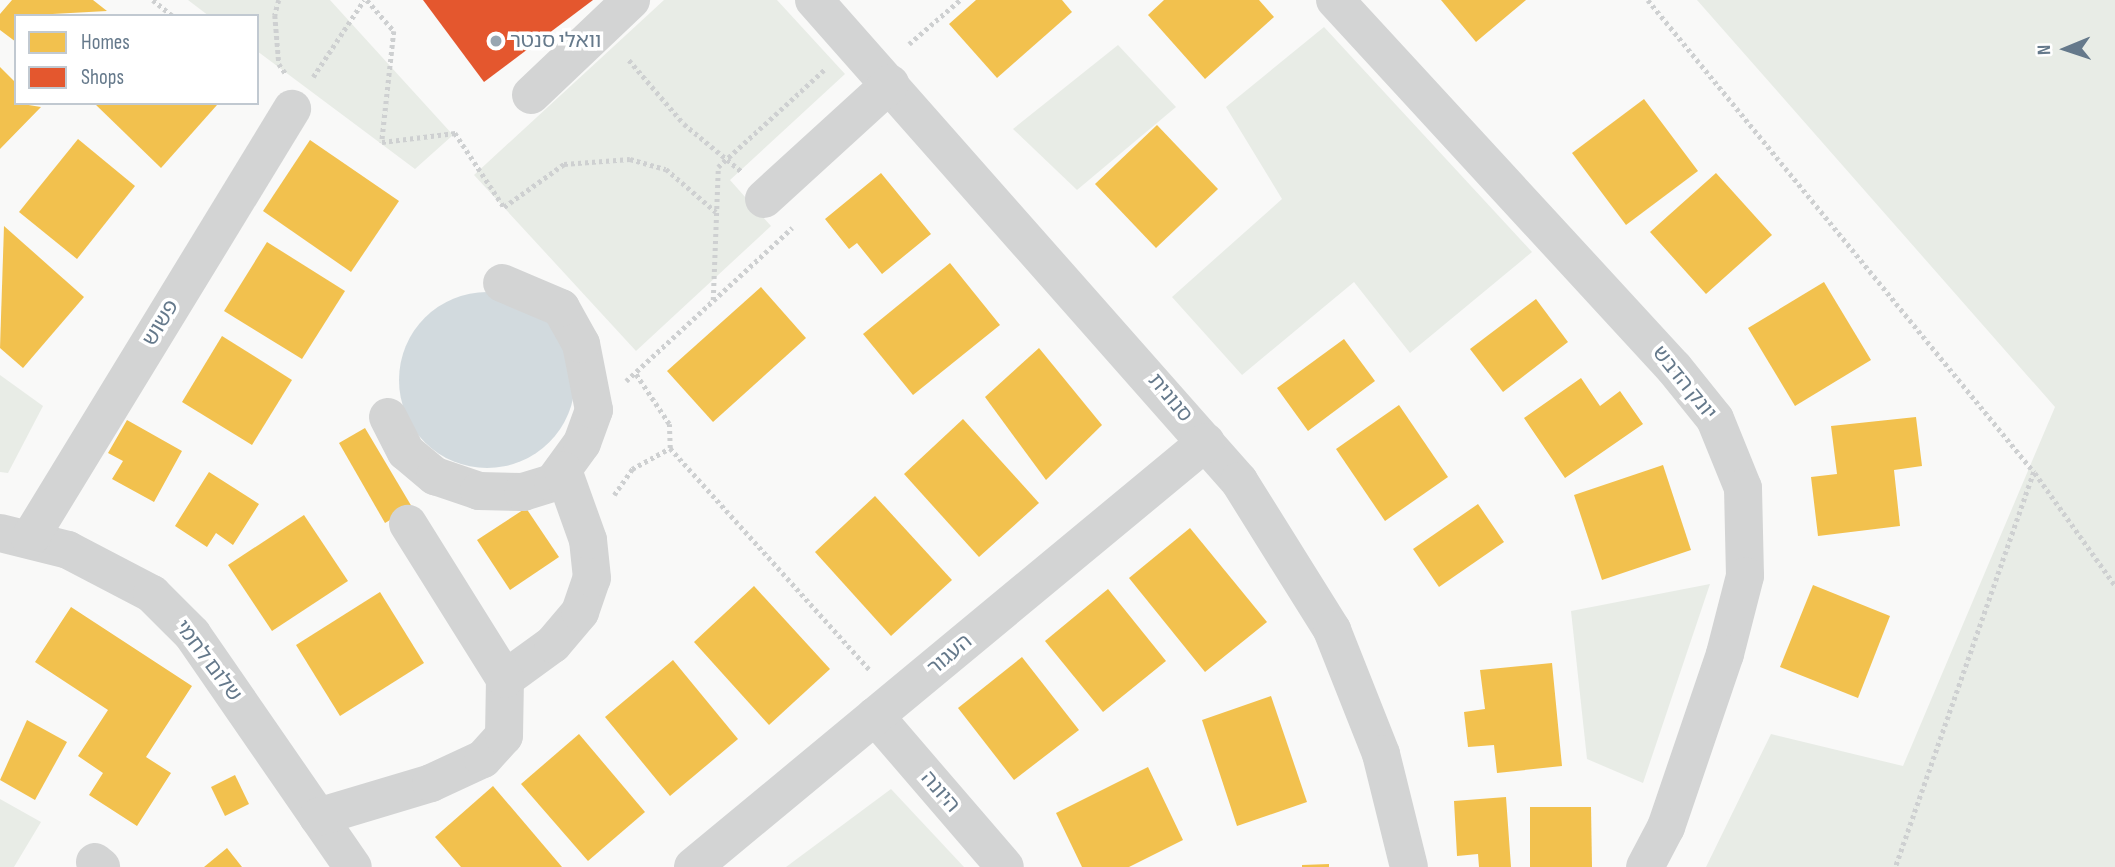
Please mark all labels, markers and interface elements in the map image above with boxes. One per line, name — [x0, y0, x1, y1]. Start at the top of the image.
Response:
legend — [14, 14, 259, 105]
north arrow — [2031, 14, 2101, 84]
place label: וואלי סנטר — [510, 28, 601, 54]
text: Homes — [81, 30, 130, 55]
marker: וואלי סנטר — [488, 33, 504, 49]
text: N — [2033, 44, 2056, 55]
text: Shops — [81, 65, 124, 90]
street label: פשוש — [137, 295, 185, 351]
street label: יונק הדבש — [1647, 341, 1721, 425]
street label: סנונית — [1142, 369, 1198, 427]
street label: שלום לחמי — [169, 615, 247, 707]
street label: העגור — [923, 629, 977, 681]
street label: היונה — [915, 766, 965, 818]

